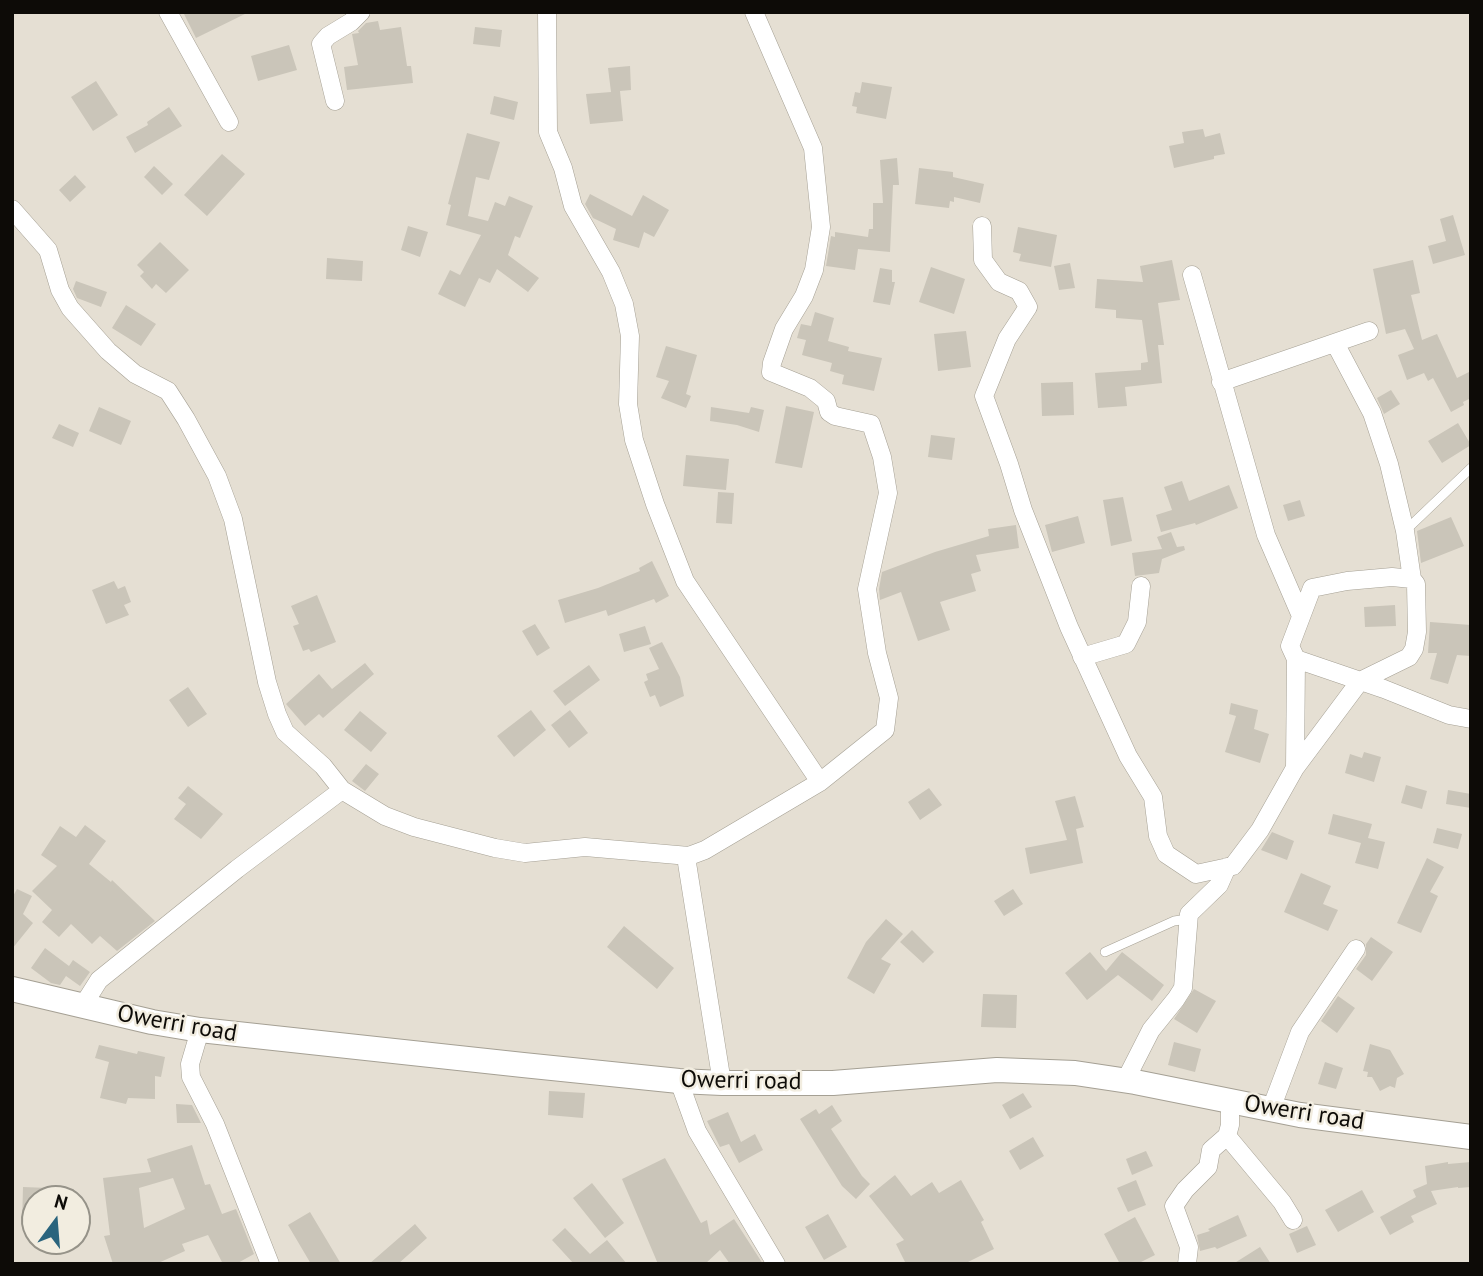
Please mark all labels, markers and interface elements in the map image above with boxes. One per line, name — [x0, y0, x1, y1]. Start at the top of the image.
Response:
street label: Owerri road — [115, 999, 239, 1049]
street label: Owerri road — [680, 1066, 802, 1096]
street label: Owerri road — [1242, 1089, 1366, 1137]
north arrow — [21, 1185, 91, 1255]
text: N — [52, 1188, 71, 1215]

